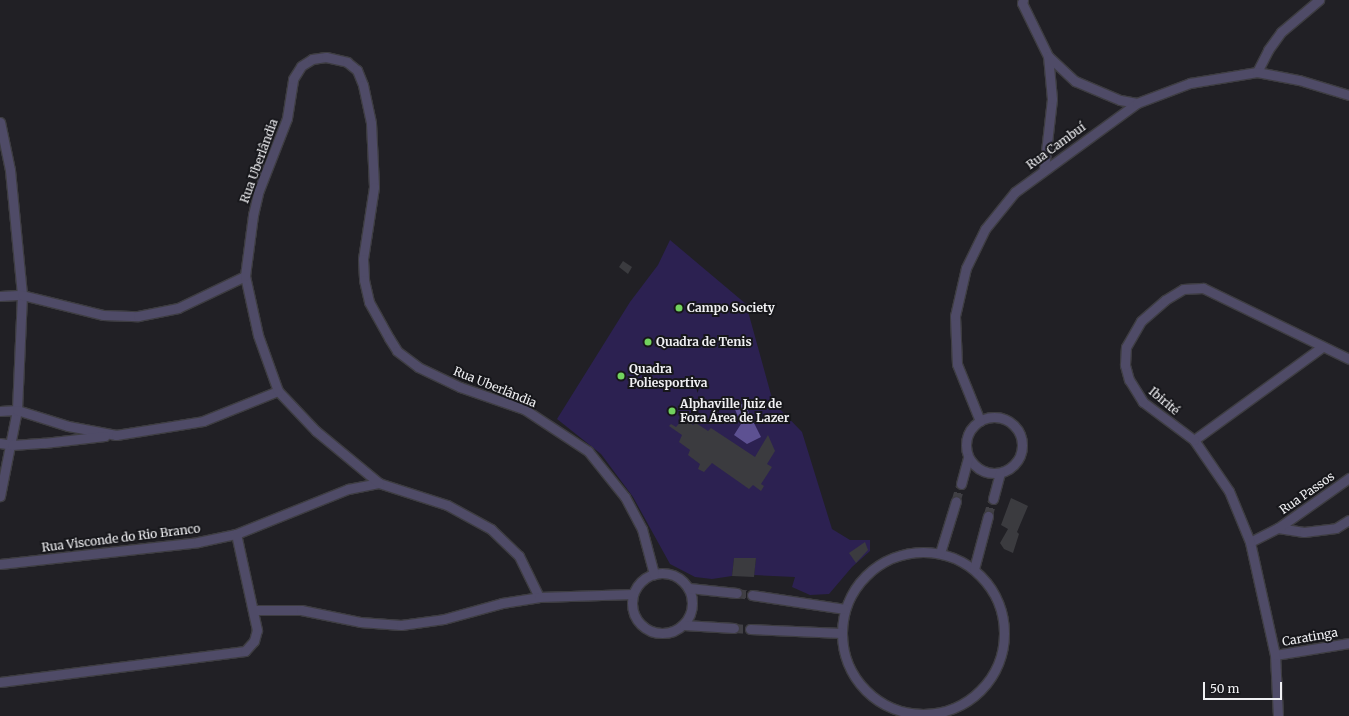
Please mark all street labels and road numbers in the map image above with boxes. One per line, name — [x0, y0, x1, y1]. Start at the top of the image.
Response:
street label: Rua Uberlândia — [237, 117, 281, 205]
street label: Rua Cambuí — [1024, 120, 1088, 172]
street label: Rua Uberlândia — [451, 364, 539, 410]
street label: Ibirité — [1146, 384, 1182, 418]
street label: Rua Passos — [1277, 469, 1337, 517]
street label: Rua Visconde do Rio Branco — [41, 521, 201, 555]
street label: Caratinga — [1281, 625, 1339, 649]

